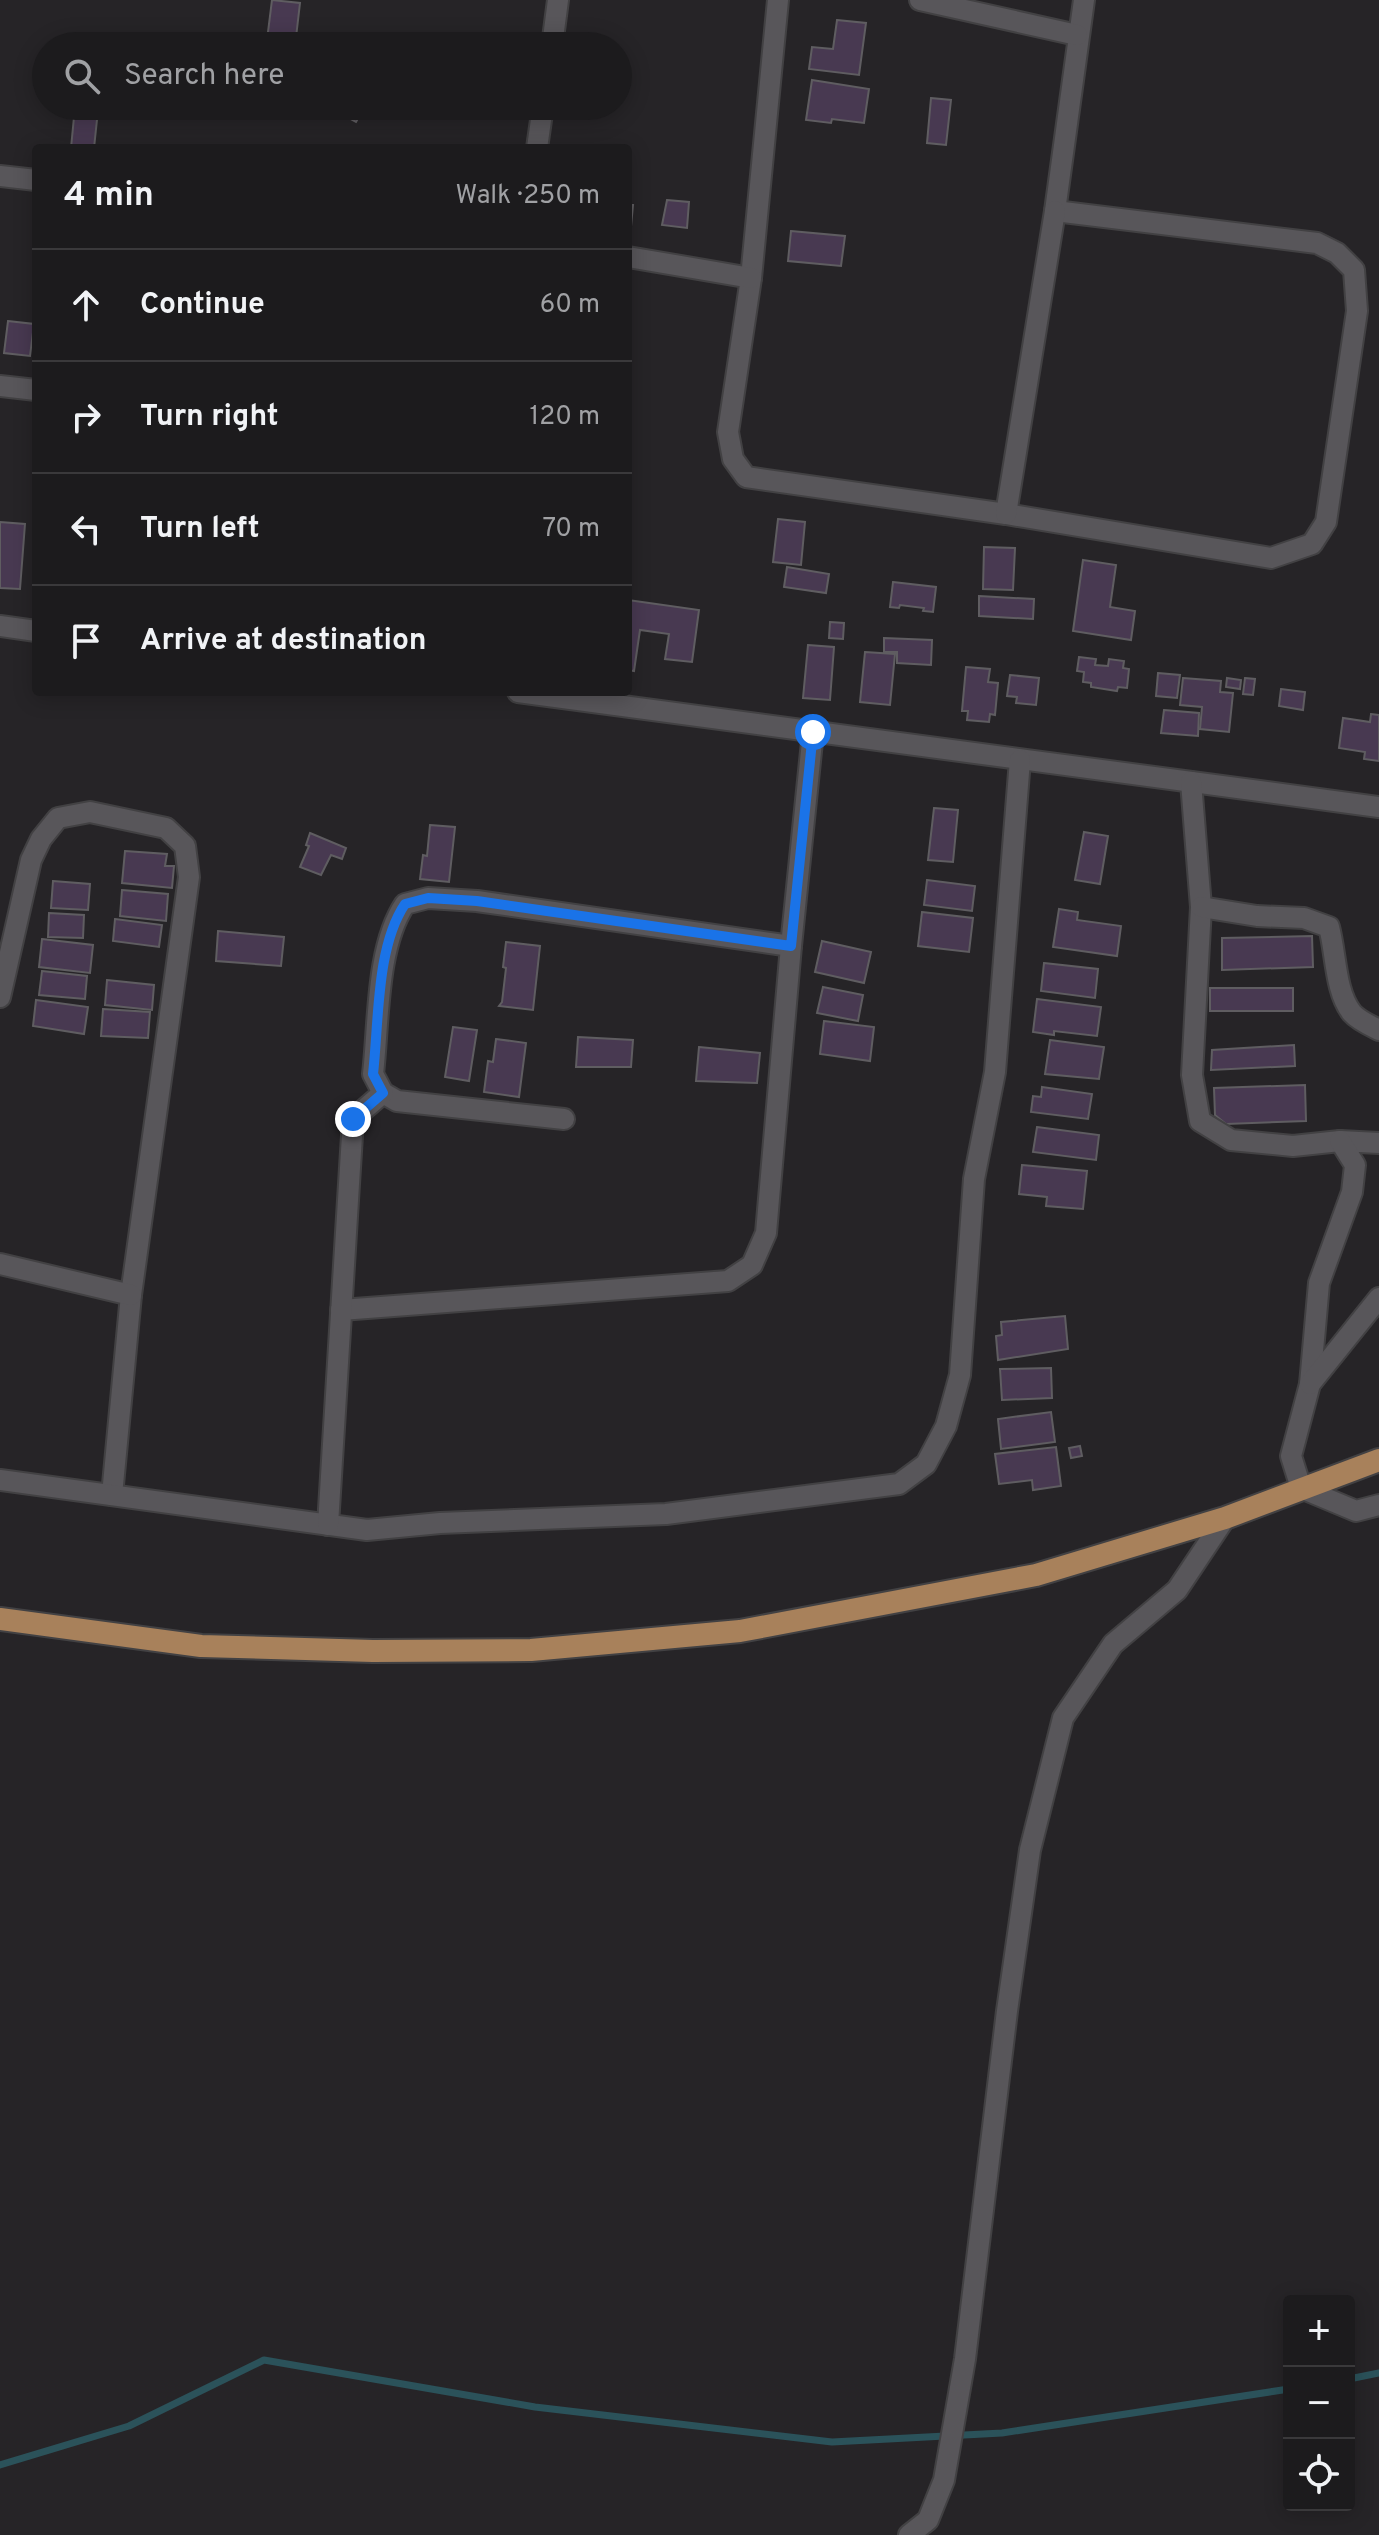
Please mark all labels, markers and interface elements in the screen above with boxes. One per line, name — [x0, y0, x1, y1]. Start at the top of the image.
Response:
search box — [32, 32, 632, 120]
icon: search — [60, 54, 104, 98]
text: Search here — [124, 58, 284, 95]
text: 4 min — [64, 175, 154, 218]
text: Walk · 250 m — [455, 180, 600, 213]
icon: ahead — [64, 283, 108, 327]
text: Continue — [140, 287, 265, 324]
text: 60 m — [540, 289, 600, 322]
icon: right — [64, 395, 108, 439]
text: Turn right — [140, 399, 278, 436]
text: 120 m — [530, 401, 600, 434]
icon: left — [64, 507, 108, 551]
text: Turn left — [140, 511, 260, 548]
text: 70 m — [542, 513, 600, 546]
icon: arrive — [64, 619, 108, 663]
text: Arrive at destination — [140, 623, 426, 660]
route start — [795, 714, 831, 750]
route end — [335, 1101, 371, 1137]
map controls — [1283, 2295, 1355, 2511]
button: + — [1283, 2295, 1355, 2367]
button: − — [1283, 2367, 1355, 2439]
button: locate — [1283, 2439, 1355, 2511]

